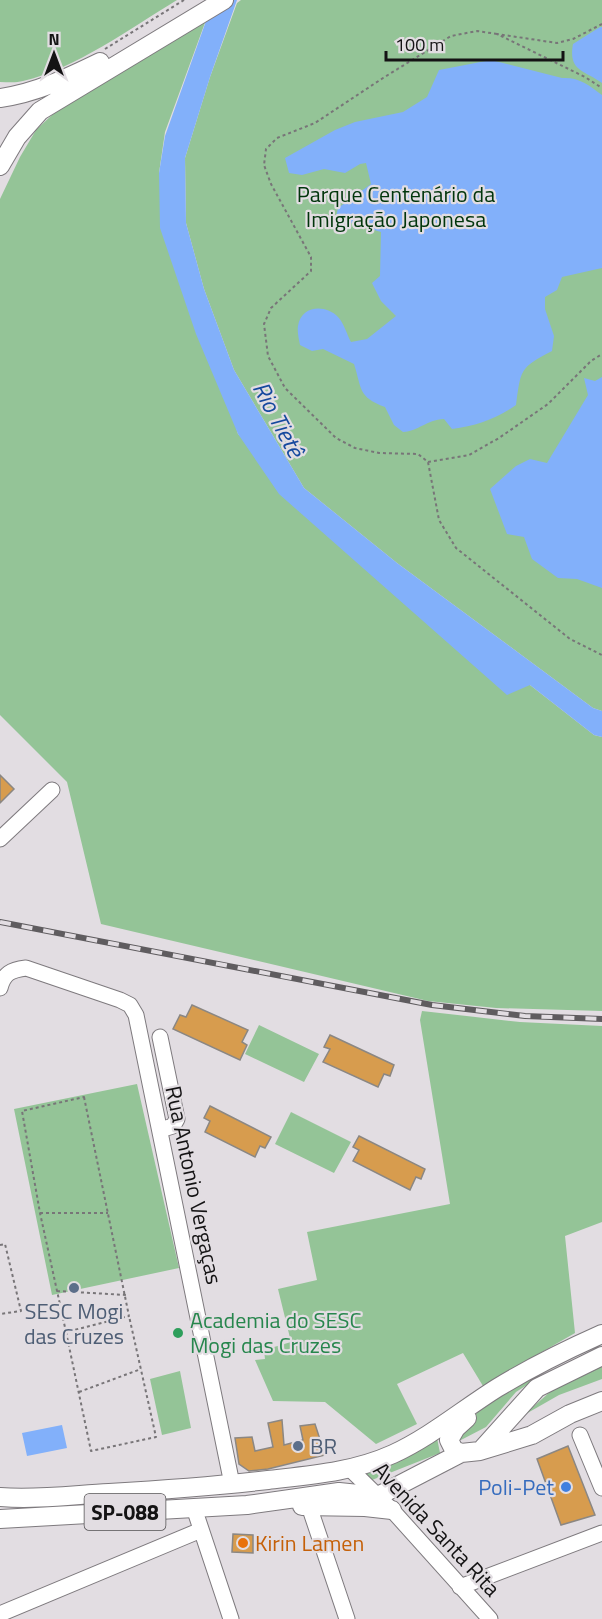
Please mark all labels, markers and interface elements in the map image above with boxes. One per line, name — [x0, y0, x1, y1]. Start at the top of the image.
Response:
north arrow — [24, 24, 84, 84]
scale bar — [386, 24, 563, 62]
text: N — [48, 27, 60, 51]
text: 100 m — [395, 31, 444, 58]
park label: Parque Centenário da Imigração Japonesa — [297, 177, 495, 236]
water label: Rio Tietê — [244, 375, 315, 465]
street label: Rua Antonio Vergaças — [156, 1083, 232, 1287]
marker: SESC Mogi das Cruzes — [67, 1281, 81, 1295]
place label: SESC Mogi das Cruzes — [24, 1294, 124, 1353]
place label: Academia do SESC Mogi das Cruzes — [190, 1303, 361, 1362]
marker: Academia do SESC Mogi das Cruzes — [171, 1326, 185, 1340]
place label: BR — [310, 1429, 337, 1463]
marker: BR — [291, 1439, 305, 1453]
street label: Avenida Santa Rita — [365, 1454, 509, 1604]
place label: Poli-Pet — [478, 1470, 554, 1504]
marker: Poli-Pet — [559, 1480, 573, 1494]
road number: SP-088 — [84, 1494, 166, 1530]
place label: Kirin Lamen — [255, 1526, 364, 1560]
marker: Kirin Lamen — [236, 1536, 250, 1550]

